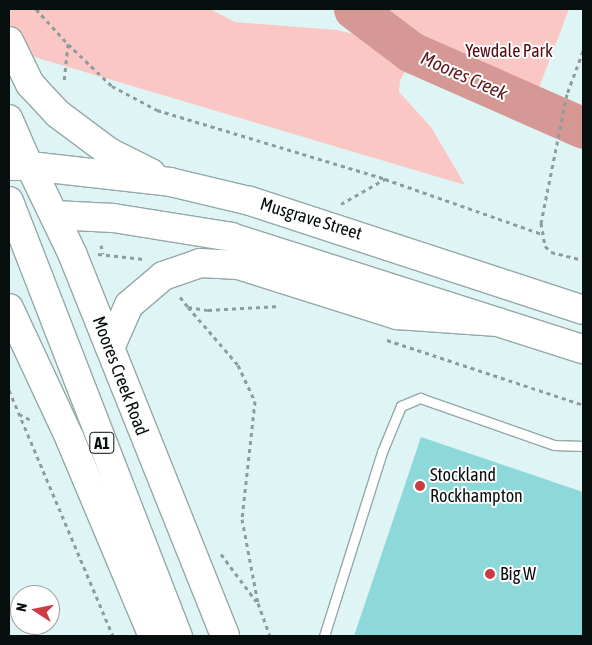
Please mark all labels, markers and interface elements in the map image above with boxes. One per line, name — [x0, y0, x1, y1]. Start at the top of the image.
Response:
park label: Yewdale Park — [465, 40, 553, 62]
water label: Moores Creek — [417, 47, 511, 105]
street label: Musgrave Street — [257, 193, 365, 245]
street label: Moores Creek Road — [87, 313, 153, 439]
road number: A1 — [88, 429, 116, 456]
place label: Stockland Rockhampton — [430, 465, 523, 508]
marker: Stockland Rockhampton — [414, 480, 426, 492]
place label: Big W — [500, 563, 536, 585]
marker: Big W — [484, 568, 496, 580]
north arrow — [10, 585, 60, 635]
text: N — [13, 602, 30, 613]

